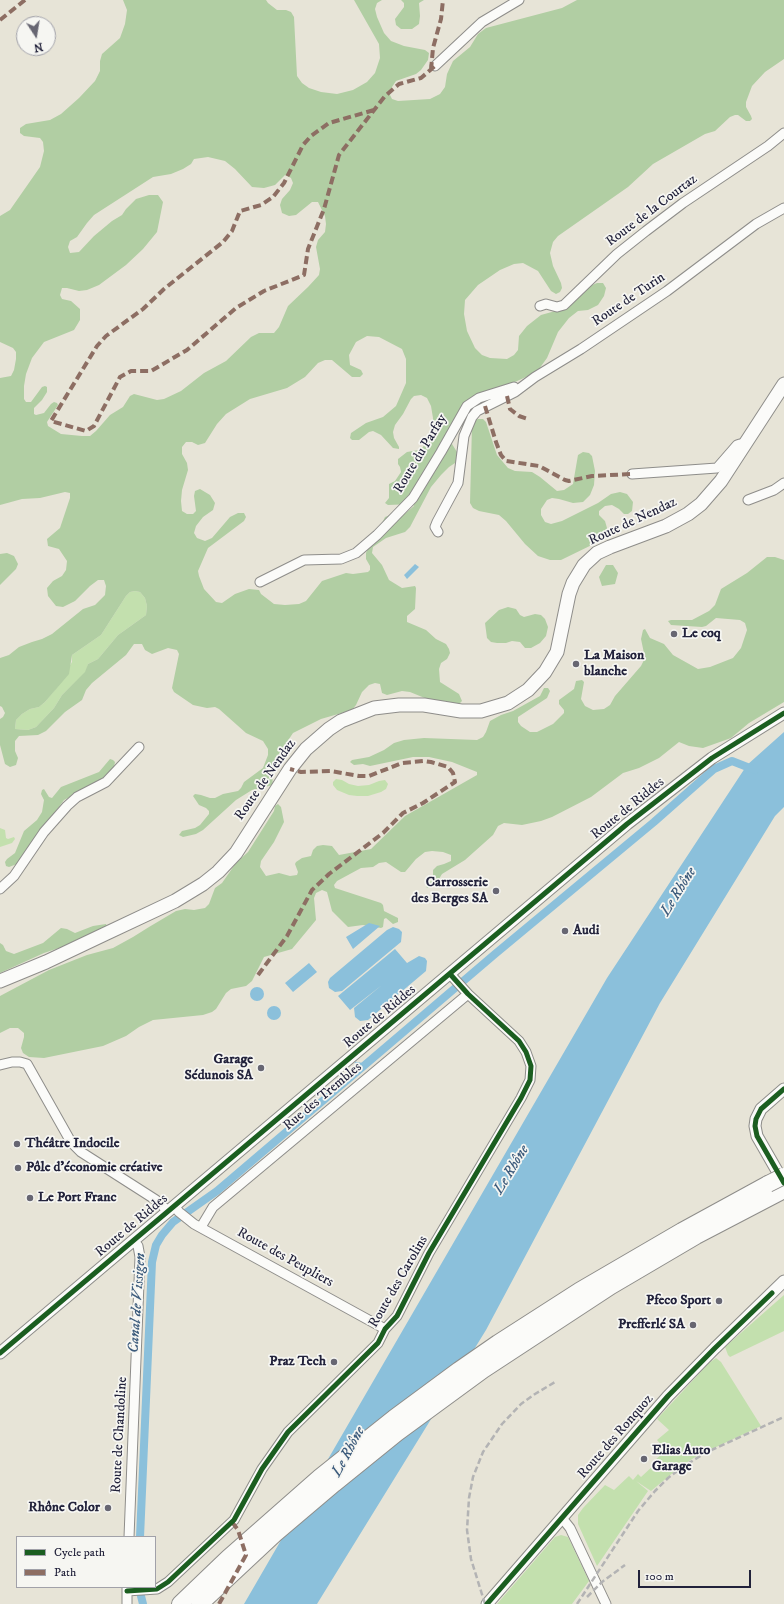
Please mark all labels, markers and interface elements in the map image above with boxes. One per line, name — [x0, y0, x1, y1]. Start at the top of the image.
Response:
north arrow — [16, 16, 56, 56]
text: N — [32, 39, 44, 55]
street label: Route de la Courtaz — [603, 171, 701, 251]
street label: Route de Turin — [589, 269, 669, 331]
street label: Route du Parfay — [391, 411, 451, 497]
street label: Route de Nendaz — [586, 494, 680, 550]
place label: Le coq — [682, 626, 721, 642]
marker: Le coq — [669, 629, 679, 639]
place label: La Maison blanche — [584, 648, 644, 680]
marker: La Maison blanche — [571, 659, 581, 669]
street label: Route de Nendaz — [232, 736, 300, 824]
street label: Route de Riddes — [588, 774, 668, 844]
water label: Le Rhône — [657, 864, 701, 920]
place label: Carrosserie des Berges SA — [411, 875, 488, 908]
marker: Carrosserie des Berges SA — [491, 886, 501, 896]
place label: Audi — [573, 923, 599, 939]
marker: Audi — [560, 926, 570, 936]
street label: Route de Riddes — [340, 982, 420, 1052]
place label: Garage Sédunois SA — [184, 1052, 253, 1084]
street label: Rue des Trembles — [280, 1059, 366, 1135]
marker: Garage Sédunois SA — [256, 1063, 266, 1073]
place label: Théâtre Indocile — [25, 1136, 120, 1152]
marker: Théâtre Indocile — [12, 1139, 22, 1149]
water label: Le Rhône — [490, 1142, 534, 1198]
place label: Pôle d'économie créative — [26, 1160, 163, 1176]
marker: Pôle d'économie créative — [13, 1163, 23, 1173]
place label: Le Port Franc — [38, 1190, 117, 1206]
street label: Route de Riddes — [92, 1191, 172, 1261]
marker: Le Port Franc — [25, 1193, 35, 1203]
street label: Route des Peupliers — [234, 1225, 336, 1291]
street label: Route des Carolins — [366, 1233, 432, 1331]
water label: Canal de Vissigen — [126, 1252, 150, 1354]
place label: Pfeco Sport — [646, 1293, 711, 1309]
marker: Pfeco Sport — [714, 1296, 724, 1306]
place label: Prefferlé SA — [618, 1317, 685, 1333]
marker: Prefferlé SA — [688, 1320, 698, 1330]
place label: Praz Tech — [269, 1354, 326, 1370]
marker: Praz Tech — [329, 1357, 339, 1367]
street label: Route de Chandoline — [109, 1376, 131, 1494]
street label: Route des Ronquoz — [575, 1391, 657, 1483]
water label: Le Rhône — [328, 1424, 370, 1480]
place label: Elias Auto Garage — [652, 1443, 710, 1476]
marker: Elias Auto Garage — [639, 1454, 649, 1464]
place label: Rhône Color — [28, 1500, 100, 1516]
marker: Rhône Color — [103, 1503, 113, 1513]
legend — [16, 1536, 156, 1588]
text: Cycle path — [54, 1545, 105, 1560]
scale bar — [640, 1562, 753, 1588]
text: Path — [54, 1565, 76, 1580]
text: 100 m — [645, 1569, 674, 1584]

